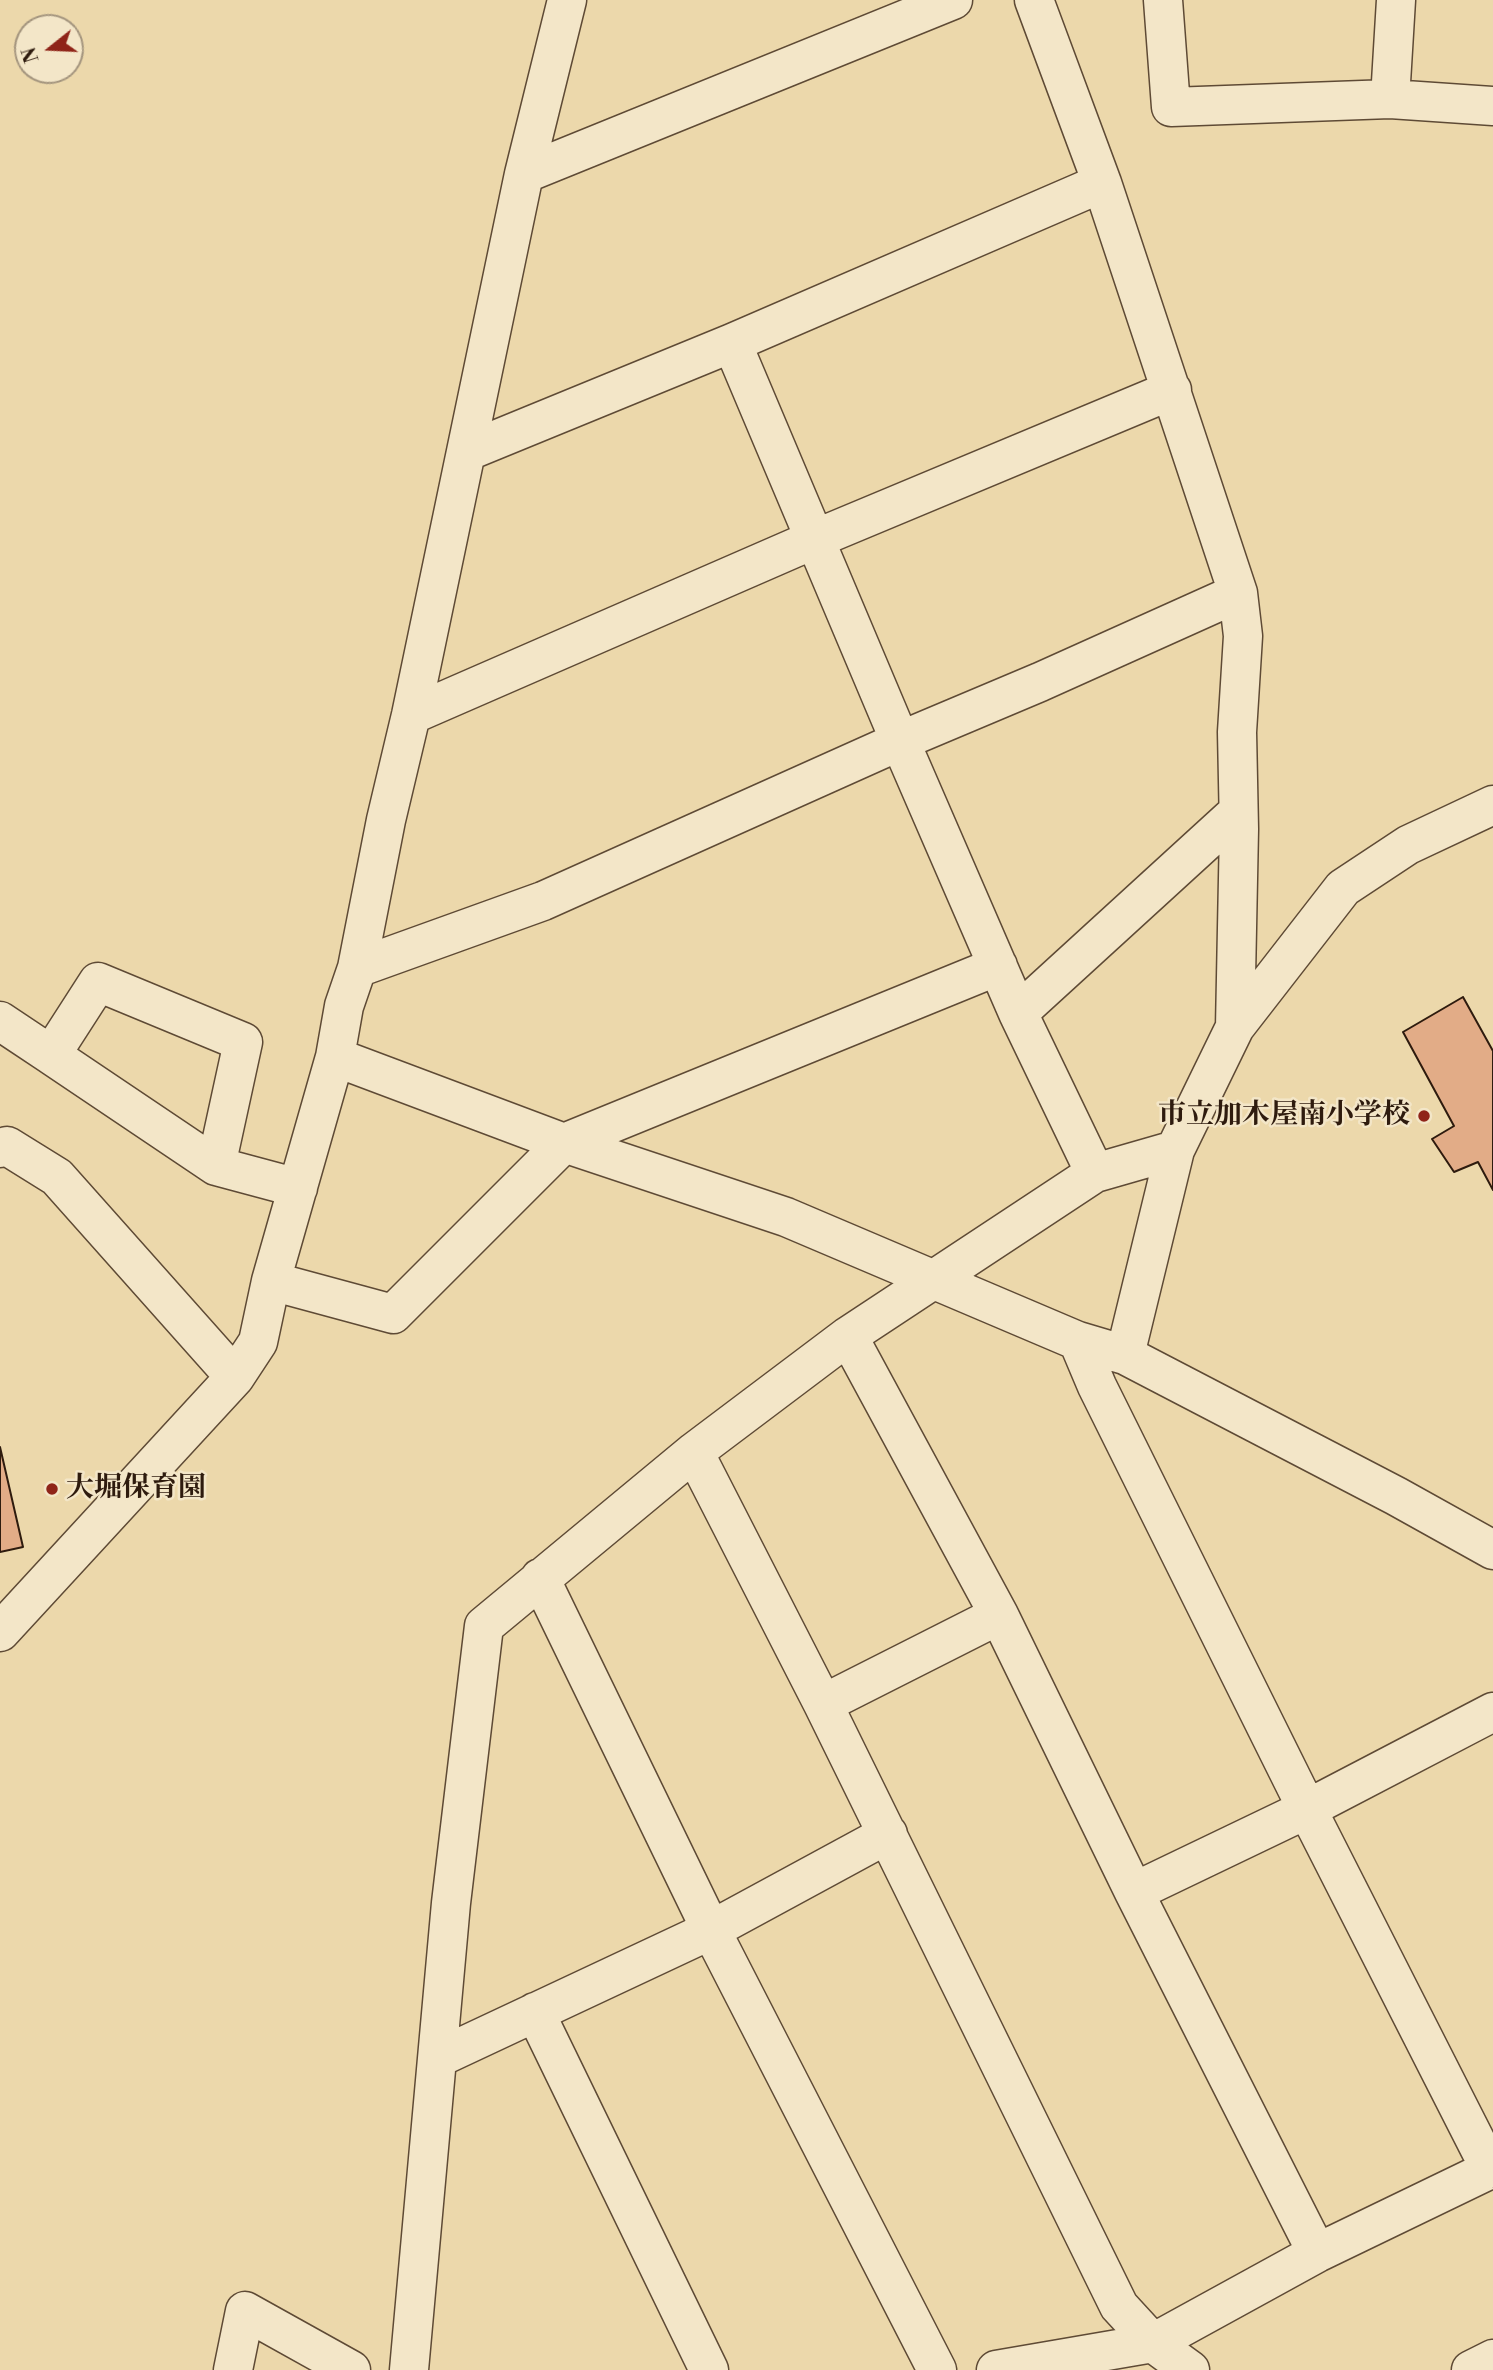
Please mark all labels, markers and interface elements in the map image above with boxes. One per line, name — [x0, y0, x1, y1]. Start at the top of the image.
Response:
north arrow — [14, 14, 84, 84]
text: N — [17, 44, 45, 66]
place label: 市立加木屋南小学校 — [1158, 1099, 1410, 1133]
marker: 市立加木屋南小学校 — [1416, 1108, 1432, 1124]
place label: 大堀保育園 — [66, 1472, 206, 1506]
marker: 大堀保育園 — [44, 1481, 60, 1497]

